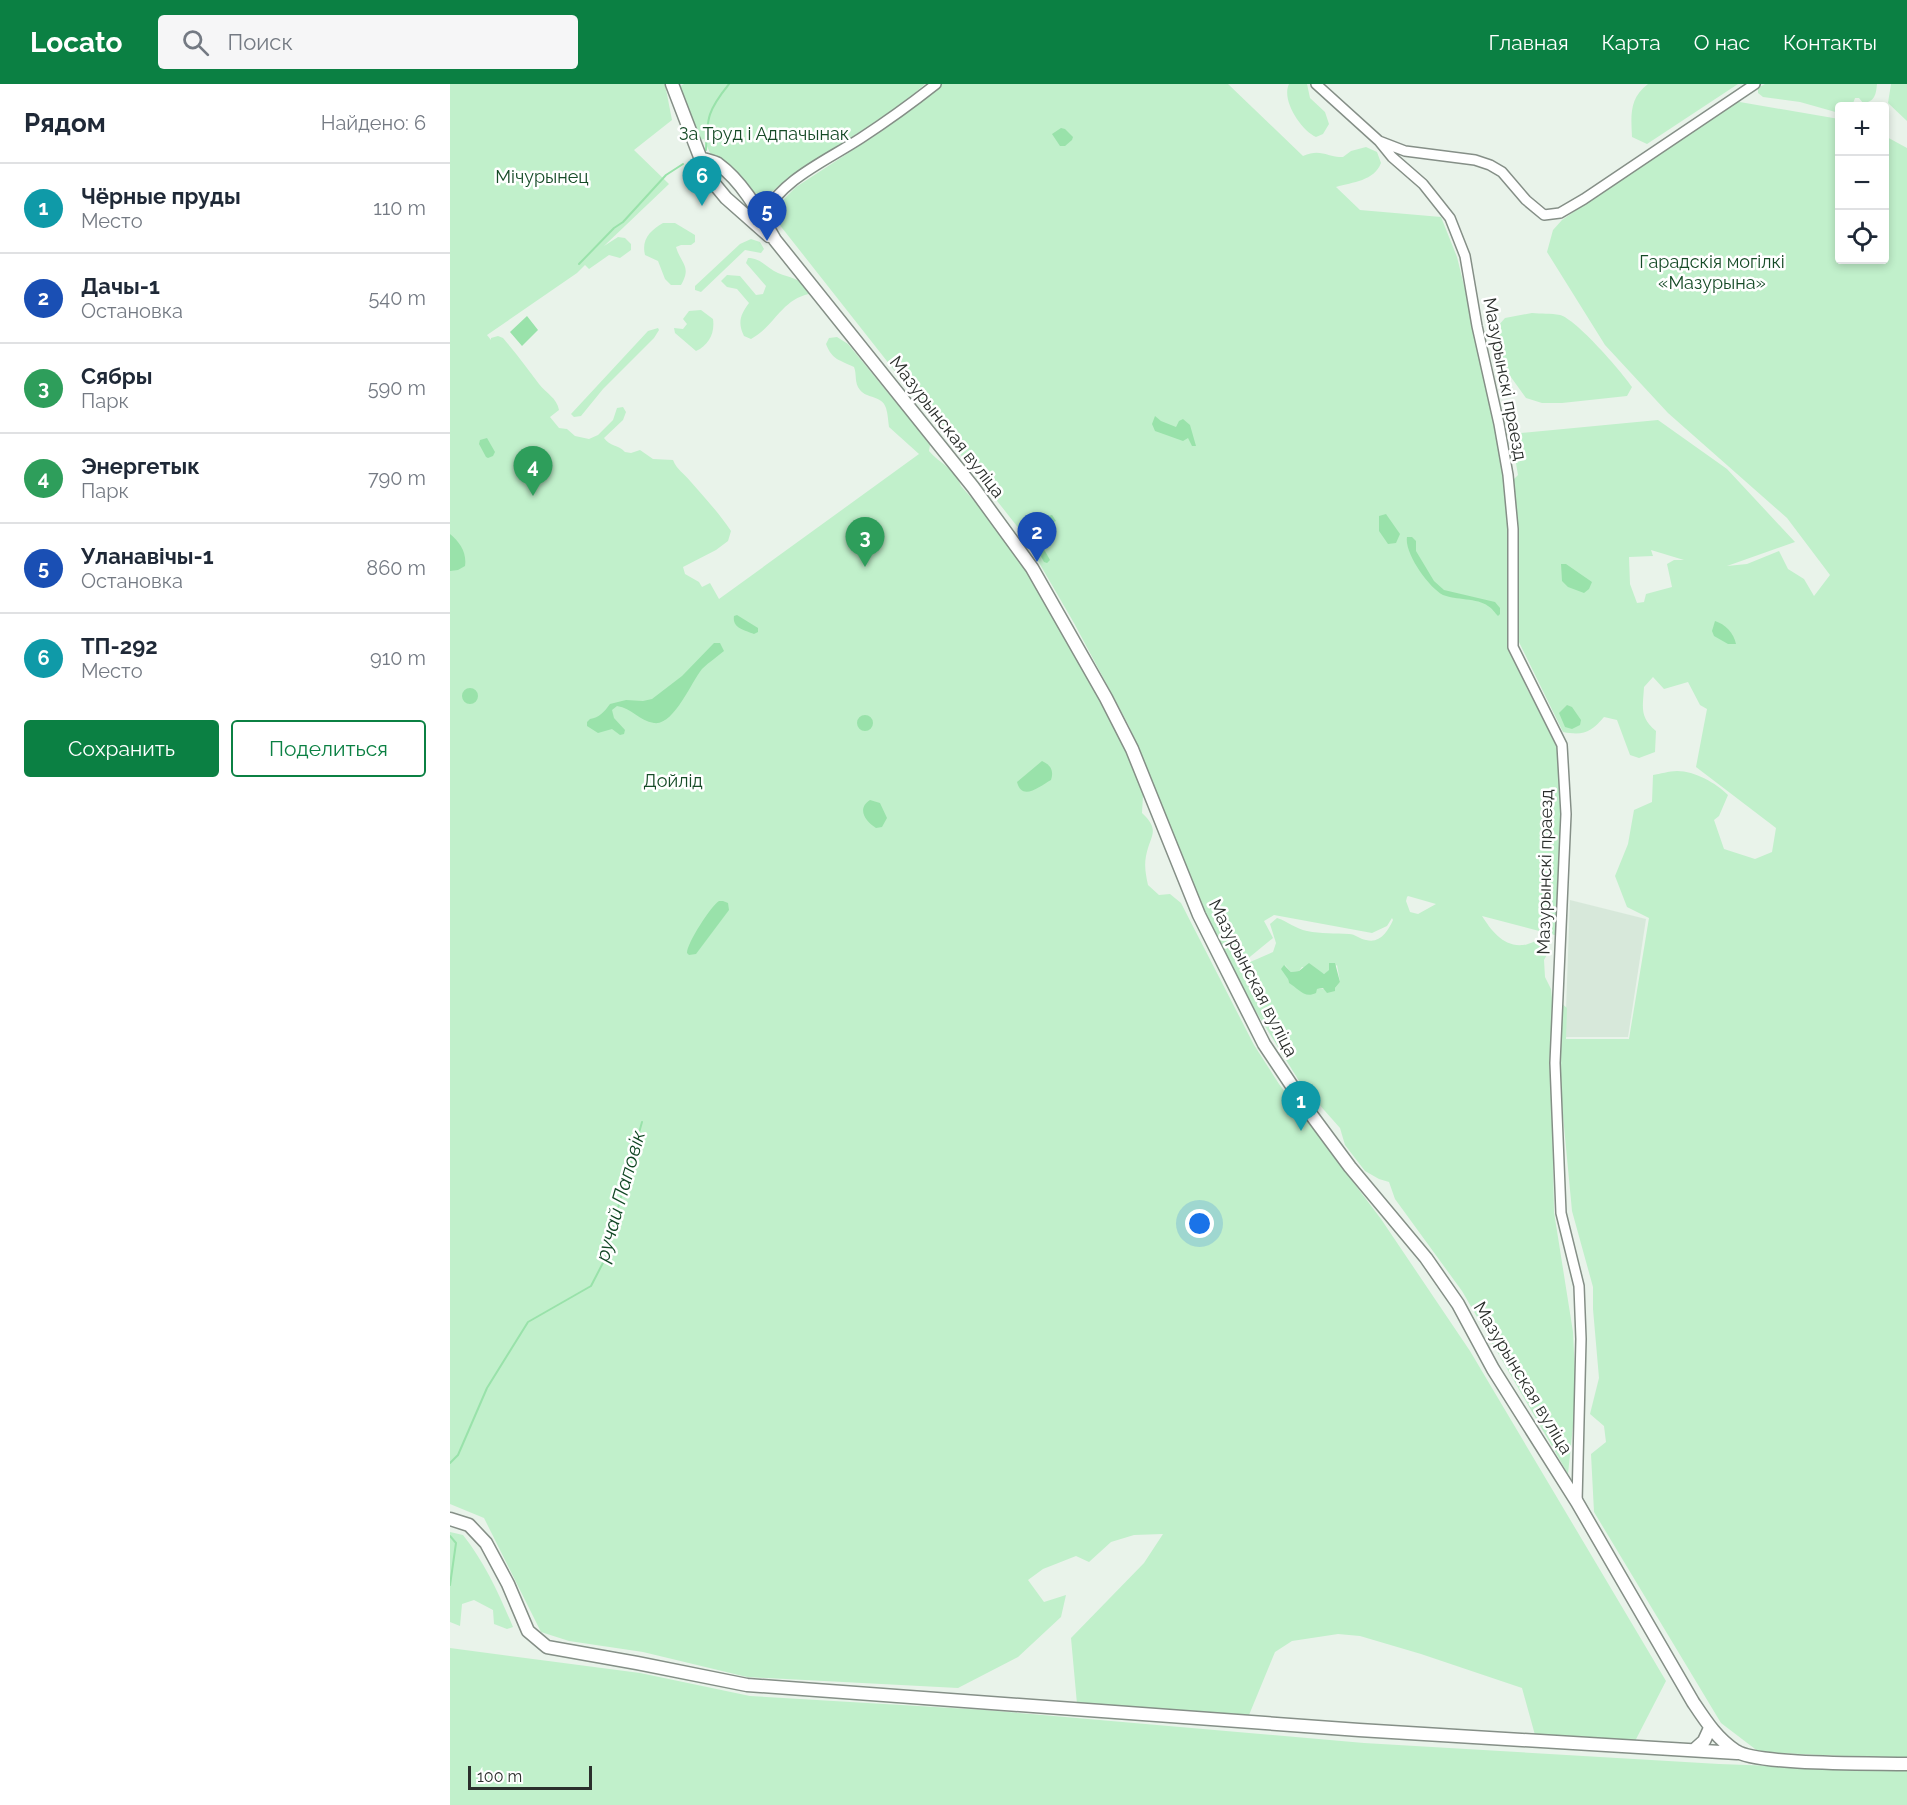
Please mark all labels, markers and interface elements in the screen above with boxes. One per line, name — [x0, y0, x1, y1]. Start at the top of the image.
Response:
search box — [158, 15, 578, 69]
text: Locato — [30, 26, 122, 59]
icon: search — [179, 26, 212, 59]
text: Поиск — [227, 29, 293, 55]
text: Главная — [1489, 30, 1569, 55]
text: Карта — [1602, 30, 1661, 55]
text: О нас — [1694, 30, 1750, 55]
text: Контакты — [1783, 30, 1877, 55]
map controls — [1835, 102, 1889, 264]
button: + — [1835, 102, 1889, 156]
text: Рядом — [24, 108, 106, 138]
text: Найдено: 6 — [321, 111, 426, 135]
park label: За Труд і Адпачынак — [679, 123, 849, 144]
pin: 6 — [682, 156, 722, 206]
button: − — [1835, 156, 1889, 210]
park label: Мічурынец — [495, 166, 589, 187]
text: Чёрные пруды — [81, 183, 241, 209]
pin: 5 — [748, 192, 786, 241]
text: 1 — [39, 196, 48, 220]
text: 110 m — [373, 196, 426, 220]
text: Место — [81, 209, 143, 233]
button: locate — [1835, 210, 1889, 264]
park label: Гарадскія могілкі «Мазурына» — [1639, 251, 1785, 293]
text: Дачы-1 — [81, 273, 160, 299]
text: 2 — [38, 286, 49, 310]
text: 540 m — [368, 286, 426, 310]
street label: Мазурынскі праезд — [1479, 296, 1532, 462]
text: Остановка — [81, 299, 183, 323]
street label: Мазурынская вуліца — [886, 352, 1009, 502]
text: Сябры — [81, 363, 152, 389]
text: 3 — [38, 376, 49, 400]
text: 590 m — [368, 376, 426, 400]
text: Парк — [81, 389, 129, 413]
pin: 4 — [514, 446, 553, 496]
text: Энергетык — [81, 453, 200, 479]
text: 4 — [38, 466, 49, 490]
text: 790 m — [368, 466, 426, 490]
text: Парк — [81, 479, 129, 503]
pin: 2 — [1018, 512, 1056, 562]
pin: 3 — [846, 518, 884, 567]
text: Уланавічы-1 — [81, 543, 214, 569]
text: 5 — [38, 556, 49, 580]
text: 860 m — [366, 556, 426, 580]
text: Остановка — [81, 569, 183, 593]
text: ТП-292 — [81, 633, 158, 659]
text: 6 — [37, 646, 50, 670]
text: 910 m — [370, 646, 426, 670]
text: Место — [81, 659, 143, 683]
button: Сохранить — [24, 720, 219, 777]
button: Поделиться — [231, 720, 426, 777]
park label: Дойлід — [643, 770, 703, 791]
street label: Мазурынскі праезд — [1533, 789, 1556, 955]
street label: Мазурынская вуліца — [1205, 895, 1302, 1060]
pin: 1 — [1282, 1082, 1320, 1131]
water label: ручай Паповік — [590, 1128, 650, 1265]
your location — [1185, 1209, 1214, 1238]
street label: Мазурынская вуліца — [1470, 1298, 1577, 1458]
scale bar — [468, 1763, 592, 1790]
text: 100 m — [477, 1767, 522, 1786]

